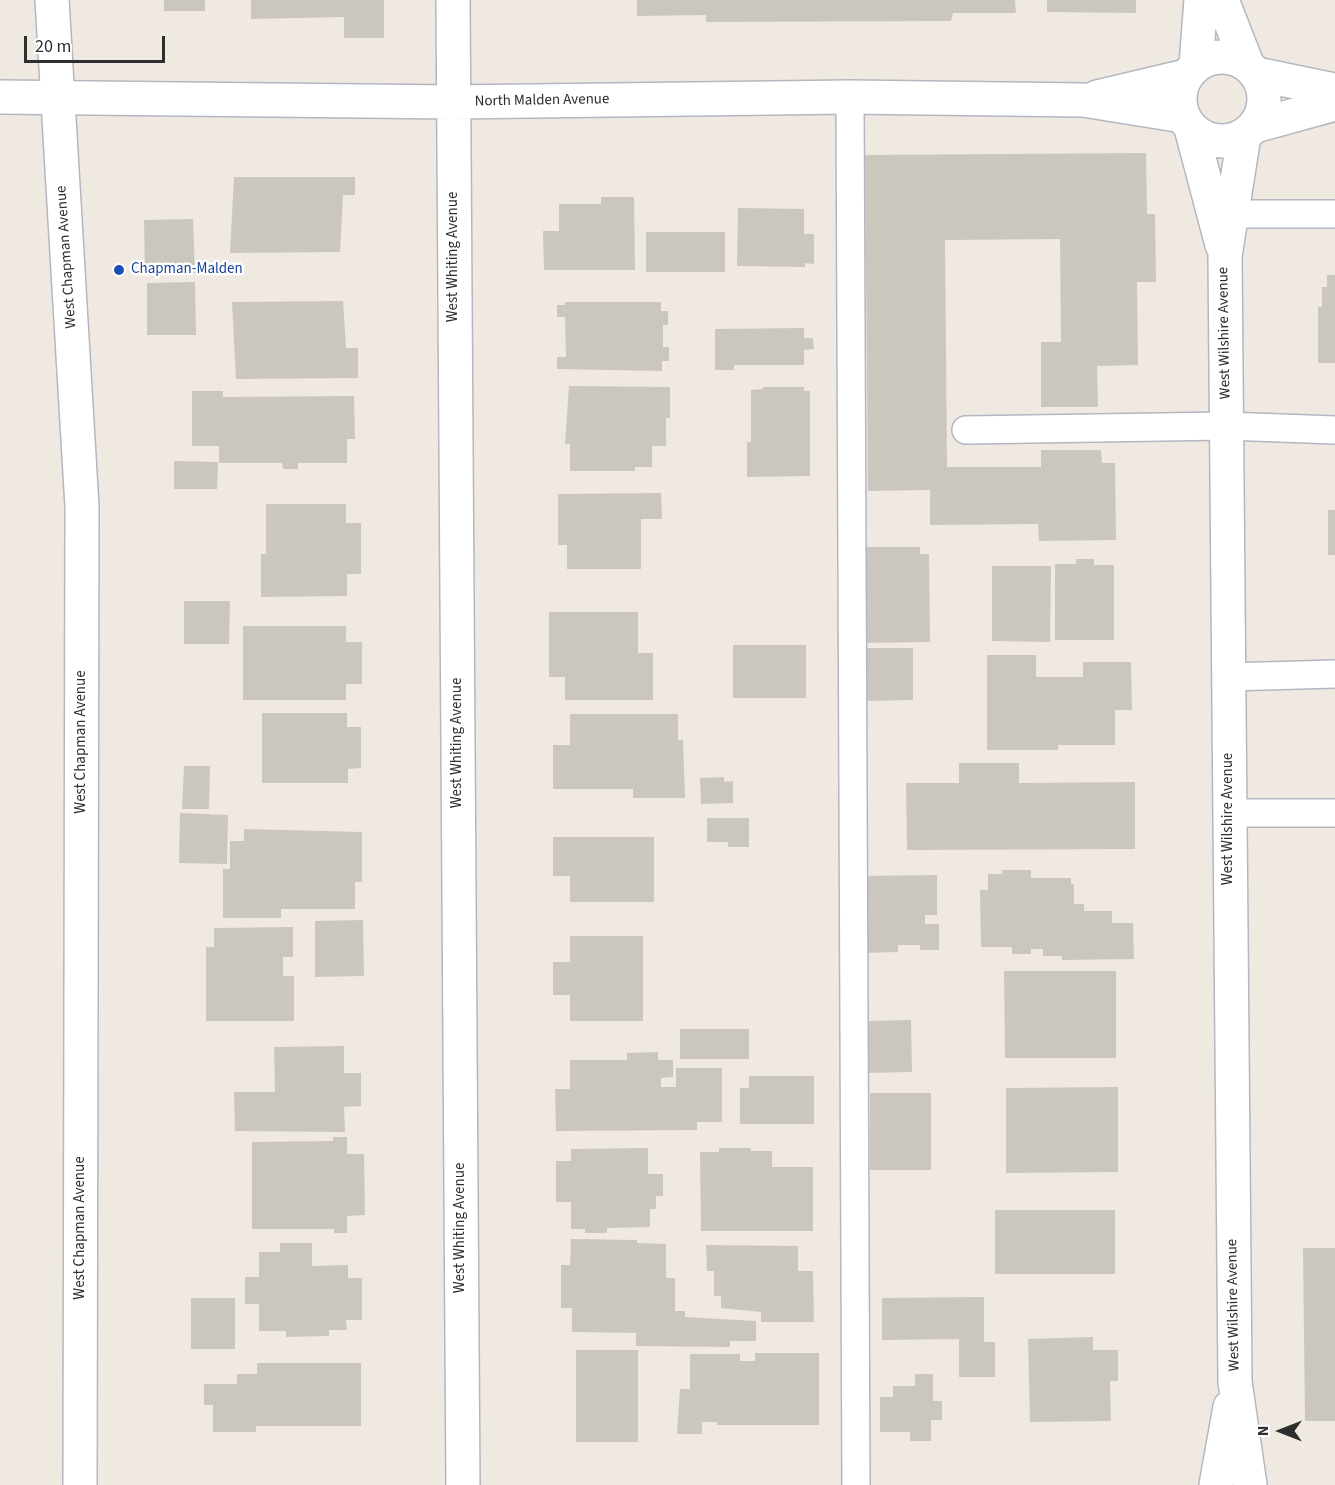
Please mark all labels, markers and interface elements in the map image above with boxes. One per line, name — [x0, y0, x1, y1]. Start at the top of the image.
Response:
scale bar — [27, 24, 168, 62]
text: 20 m — [35, 34, 71, 59]
street label: North Malden Avenue — [474, 91, 610, 111]
street label: West Chapman Avenue — [53, 185, 81, 329]
street label: West Whiting Avenue — [445, 192, 463, 322]
place label: Chapman-Malden — [131, 261, 243, 279]
marker: Chapman-Malden — [112, 263, 126, 277]
street label: West Wilshire Avenue — [1215, 267, 1235, 399]
street label: West Chapman Avenue — [73, 670, 91, 814]
street label: West Whiting Avenue — [449, 678, 467, 808]
street label: West Wilshire Avenue — [1220, 753, 1238, 885]
street label: West Chapman Avenue — [72, 1156, 90, 1300]
street label: West Whiting Avenue — [452, 1163, 470, 1293]
street label: West Wilshire Avenue — [1224, 1239, 1244, 1371]
north arrow — [1251, 1401, 1311, 1461]
text: N — [1252, 1426, 1274, 1436]

